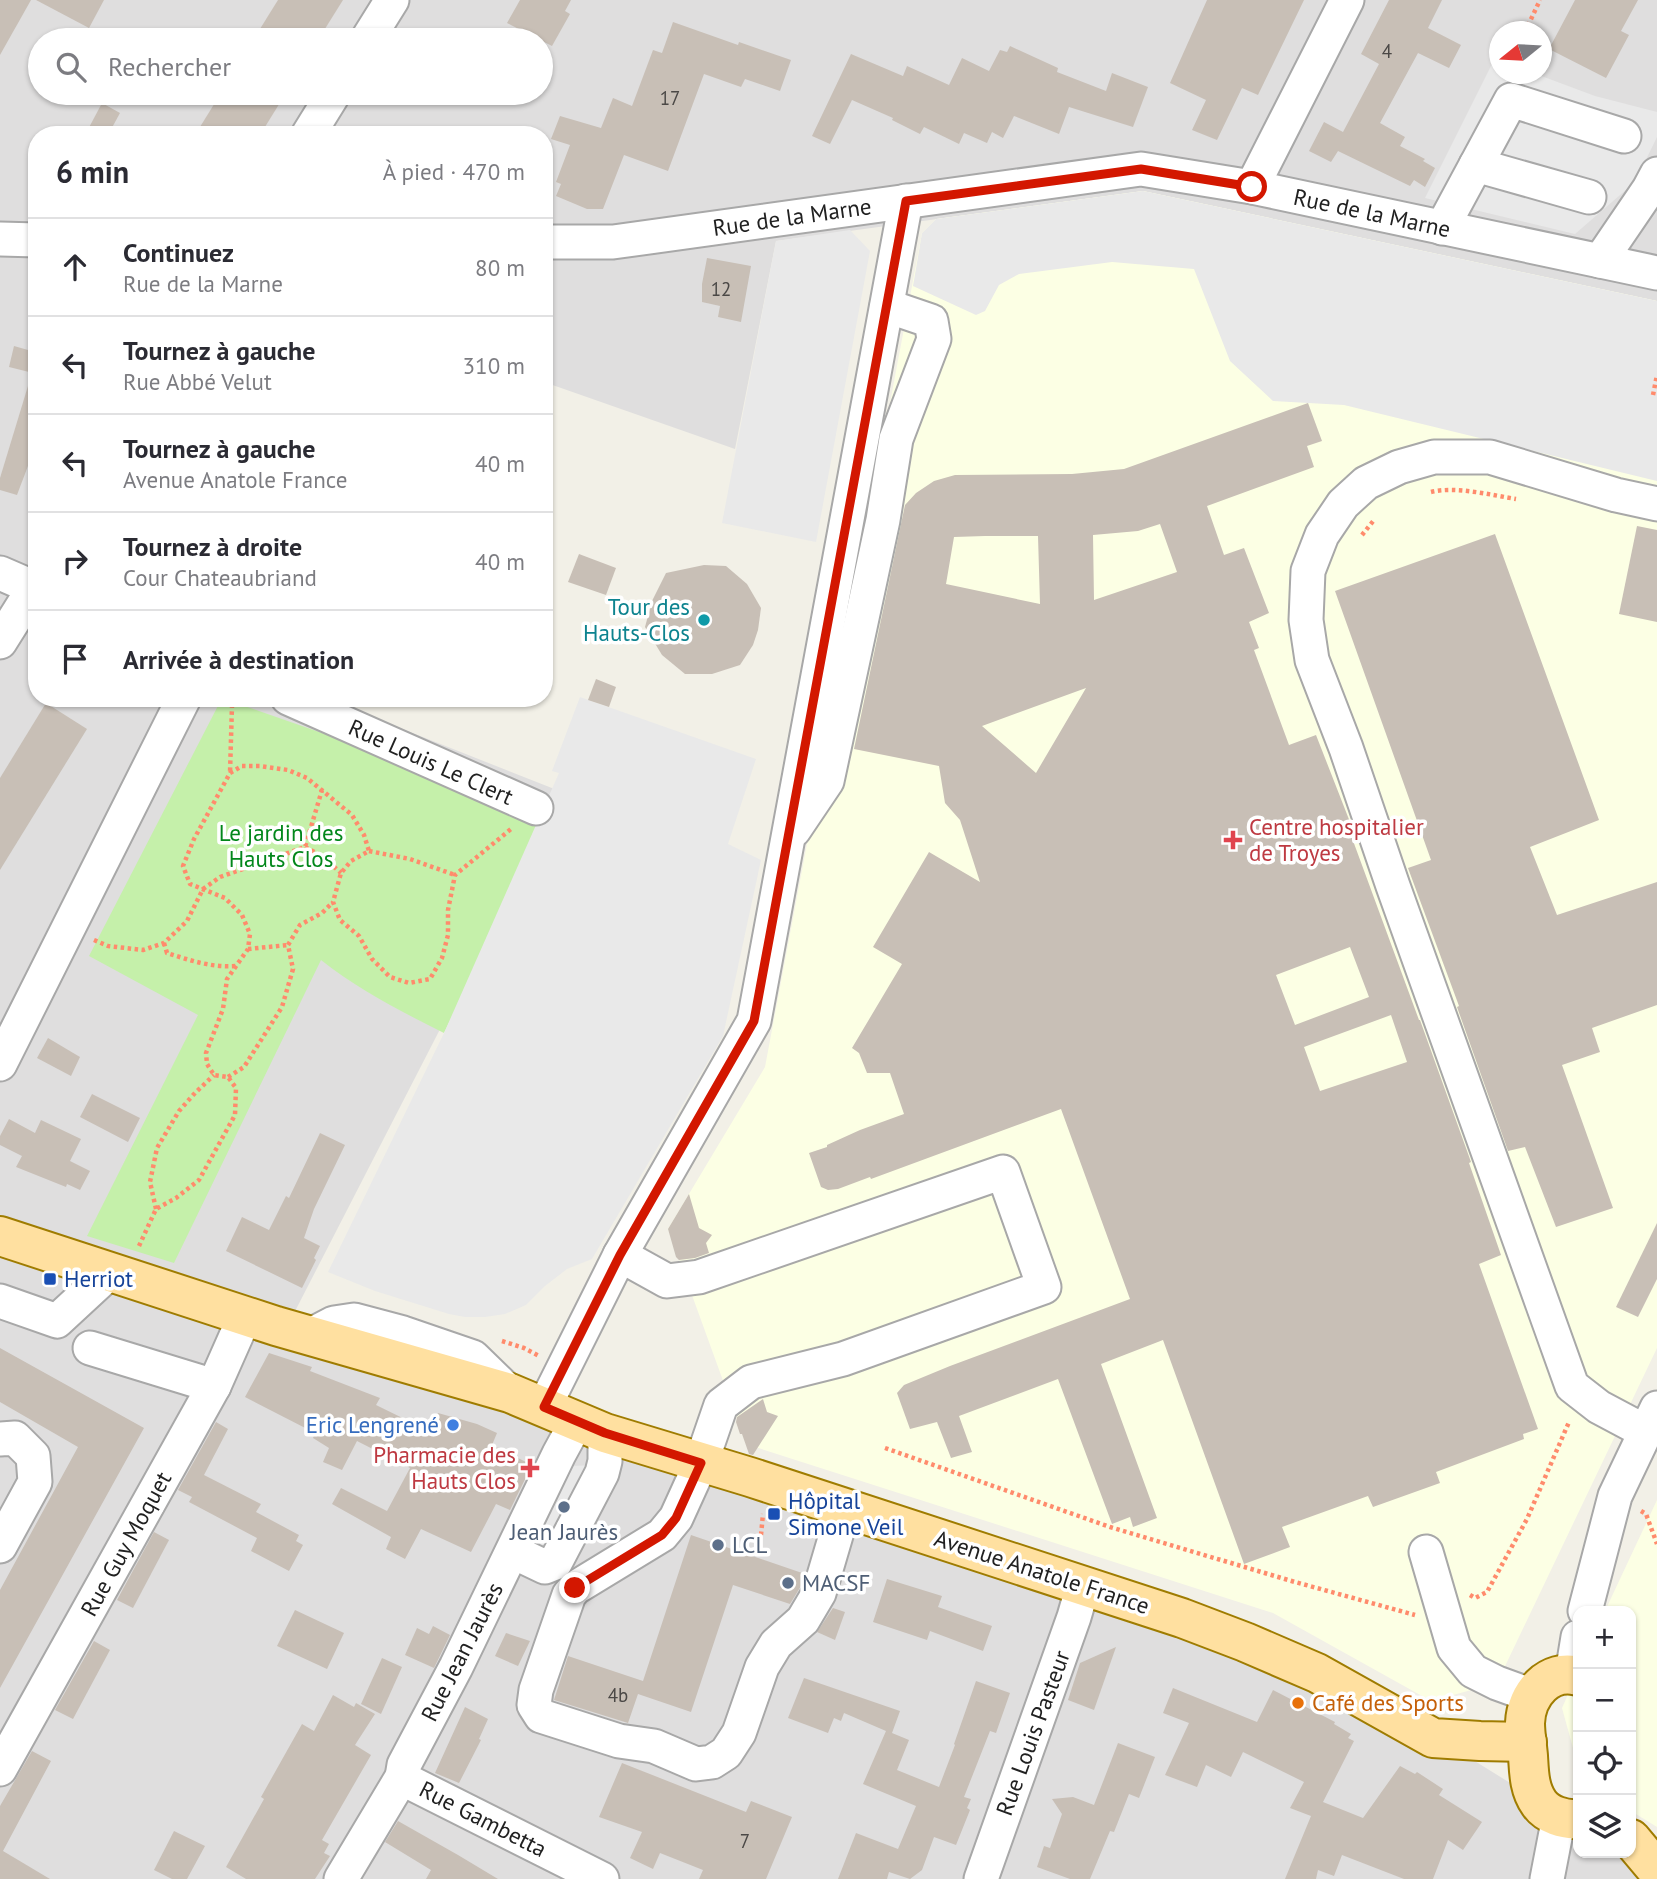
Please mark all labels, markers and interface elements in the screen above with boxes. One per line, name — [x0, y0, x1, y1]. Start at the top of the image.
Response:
north arrow — [1489, 21, 1552, 84]
search box — [28, 28, 553, 105]
house number: 4 — [1382, 39, 1392, 63]
icon: search — [52, 48, 90, 86]
text: Rechercher — [108, 50, 231, 83]
house number: 17 — [660, 86, 680, 110]
text: 6 min — [56, 152, 129, 191]
text: À pied · 470 m — [383, 157, 525, 186]
route start — [1236, 171, 1267, 202]
street label: Rue de la Marne — [1291, 182, 1453, 243]
street label: Rue de la Marne — [711, 191, 873, 242]
text: Continuez — [123, 236, 234, 269]
icon: ahead — [56, 248, 94, 286]
text: 80 m — [475, 253, 525, 282]
text: Rue de la Marne — [123, 269, 283, 298]
house number: 12 — [711, 277, 731, 301]
text: Tournez à gauche — [123, 334, 315, 367]
icon: left — [56, 346, 94, 384]
text: 310 m — [463, 351, 525, 380]
text: Rue Abbé Velut — [123, 367, 272, 396]
text: Tournez à gauche — [123, 432, 315, 465]
icon: left — [56, 444, 94, 482]
text: 40 m — [475, 449, 525, 478]
text: Avenue Anatole France — [123, 465, 347, 494]
text: Tournez à droite — [123, 530, 302, 563]
icon: right — [56, 542, 94, 580]
text: 40 m — [475, 547, 525, 576]
text: Cour Chateaubriand — [123, 563, 317, 592]
place label: Tour des Hauts-Clos — [583, 592, 690, 647]
marker: Tour des Hauts-Clos — [696, 612, 712, 628]
icon: arrive — [56, 640, 94, 678]
text: Arrivée à destination — [123, 643, 354, 676]
street label: Rue Louis Le Clert — [344, 712, 518, 811]
place label: Centre hospitalier de Troyes — [1249, 812, 1424, 867]
park label: Le jardin des Hauts Clos — [219, 818, 343, 873]
marker: Centre hospitalier de Troyes — [1223, 830, 1243, 850]
place label: Herriot — [64, 1264, 133, 1293]
marker: Herriot — [42, 1271, 58, 1287]
place label: Eric Lengrené — [306, 1410, 439, 1439]
marker: Eric Lengrené — [445, 1417, 461, 1433]
place label: Pharmacie des Hauts Clos — [373, 1440, 516, 1495]
marker: Pharmacie des Hauts Clos — [522, 1460, 538, 1476]
street label: Rue Guy Moquet — [74, 1466, 177, 1621]
place label: Hôpital Simone Veil — [788, 1486, 904, 1541]
marker: Jean Jaurès — [556, 1499, 572, 1515]
marker: Hôpital Simone Veil — [766, 1506, 782, 1522]
place label: Jean Jaurès — [509, 1517, 618, 1546]
street label: Avenue Anatole France — [931, 1523, 1153, 1620]
place label: LCL — [732, 1530, 768, 1559]
marker: LCL — [710, 1537, 726, 1553]
place label: MACSF — [802, 1568, 870, 1597]
route end — [559, 1572, 590, 1603]
marker: MACSF — [780, 1575, 796, 1591]
street label: Rue Jean Jaurès — [414, 1578, 509, 1726]
map controls — [1573, 1606, 1636, 1858]
button: + — [1573, 1606, 1636, 1669]
street label: Rue Louis Pasteur — [989, 1646, 1076, 1819]
button: − — [1573, 1669, 1636, 1732]
house number: 4b — [608, 1683, 628, 1707]
place label: Café des Sports — [1312, 1688, 1464, 1717]
marker: Café des Sports — [1290, 1695, 1306, 1711]
button: locate — [1573, 1732, 1636, 1795]
street label: Rue Gambetta — [415, 1774, 552, 1863]
button: layers — [1573, 1795, 1636, 1858]
house number: 7 — [740, 1829, 750, 1853]

